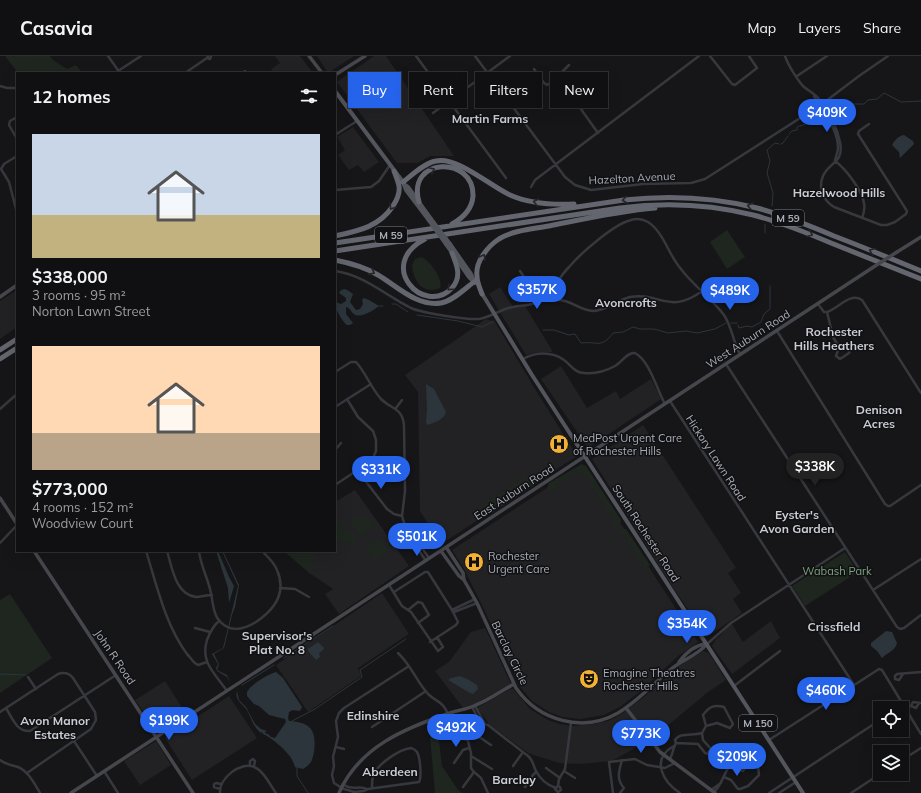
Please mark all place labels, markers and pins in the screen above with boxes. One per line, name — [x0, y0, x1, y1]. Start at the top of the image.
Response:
pin: $409K — [799, 99, 855, 133]
pin: $357K — [509, 276, 565, 310]
pin: $489K — [702, 277, 758, 311]
place label: MedPost Urgent Care of Rochester Hills — [573, 431, 682, 458]
hospital icon: MedPost Urgent Care of Rochester Hills — [548, 433, 570, 455]
pin: $338K — [787, 453, 843, 487]
pin: $331K — [353, 456, 409, 490]
pin: $501K — [389, 523, 445, 557]
place label: Rochester Urgent Care — [488, 549, 550, 576]
hospital icon: Rochester Urgent Care — [463, 551, 485, 573]
pin: $354K — [659, 610, 715, 644]
place label: Emagine Theatres Rochester Hills — [603, 666, 695, 693]
theatre icon: Emagine Theatres Rochester Hills — [578, 668, 600, 690]
pin: $460K — [798, 677, 854, 711]
pin: $199K — [141, 707, 197, 741]
pin: $492K — [428, 714, 484, 748]
pin: $773K — [613, 720, 669, 754]
pin: $209K — [709, 743, 765, 777]

